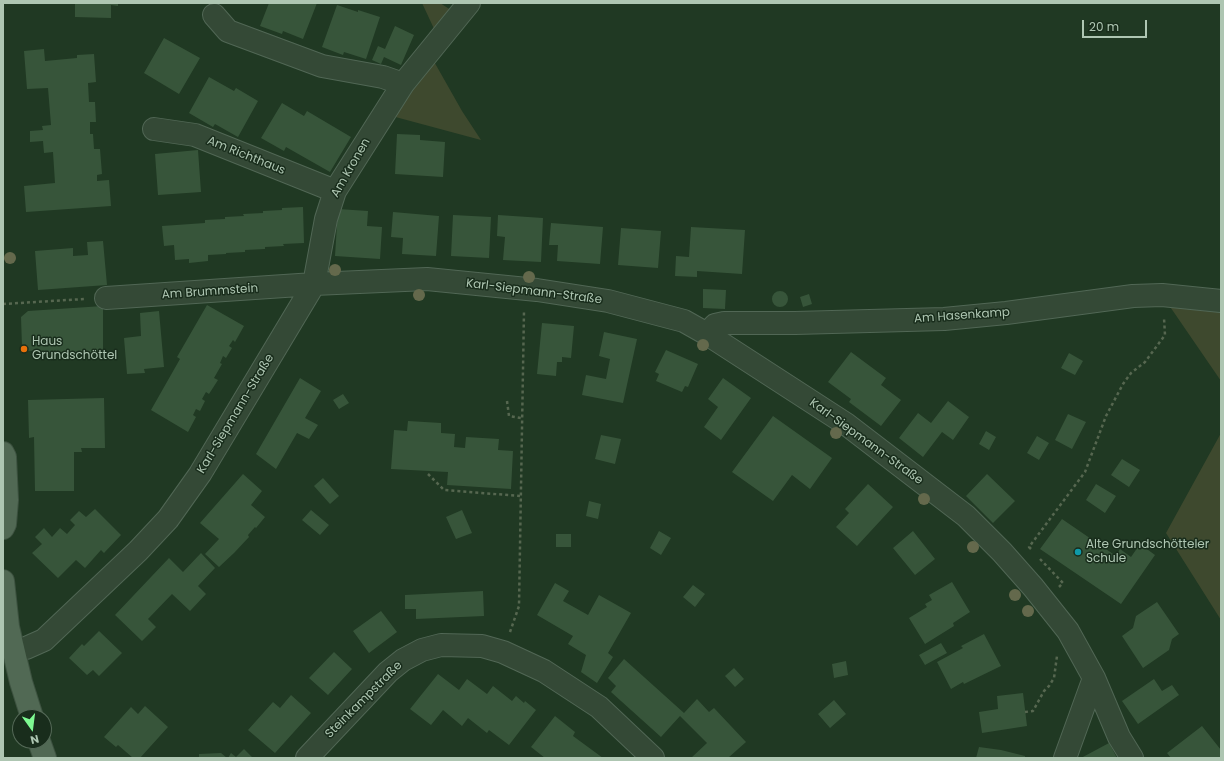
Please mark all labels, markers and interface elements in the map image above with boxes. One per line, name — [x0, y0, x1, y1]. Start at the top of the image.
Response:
scale bar — [1084, 12, 1149, 38]
text: 20 m — [1089, 18, 1119, 35]
street label: Am Richthaus — [205, 134, 287, 178]
street label: Am Kronen — [328, 136, 374, 200]
street label: Karl-Siepmann-Straße — [465, 277, 603, 307]
street label: Am Brummstein — [161, 281, 259, 303]
street label: Am Hasenkamp — [914, 305, 1010, 327]
place label: Haus Grundschöttel — [32, 335, 117, 363]
marker: Haus Grundschöttel — [19, 344, 29, 354]
street label: Karl-Siepmann-Straße — [195, 352, 277, 476]
street label: Karl-Siepmann-Straße — [806, 396, 926, 488]
place label: Alte Grundschötteler Schule — [1086, 538, 1209, 566]
marker: Alte Grundschötteler Schule — [1073, 547, 1083, 557]
street label: Steinkampstraße — [322, 658, 406, 742]
north arrow — [12, 709, 52, 749]
text: N — [29, 731, 41, 748]

